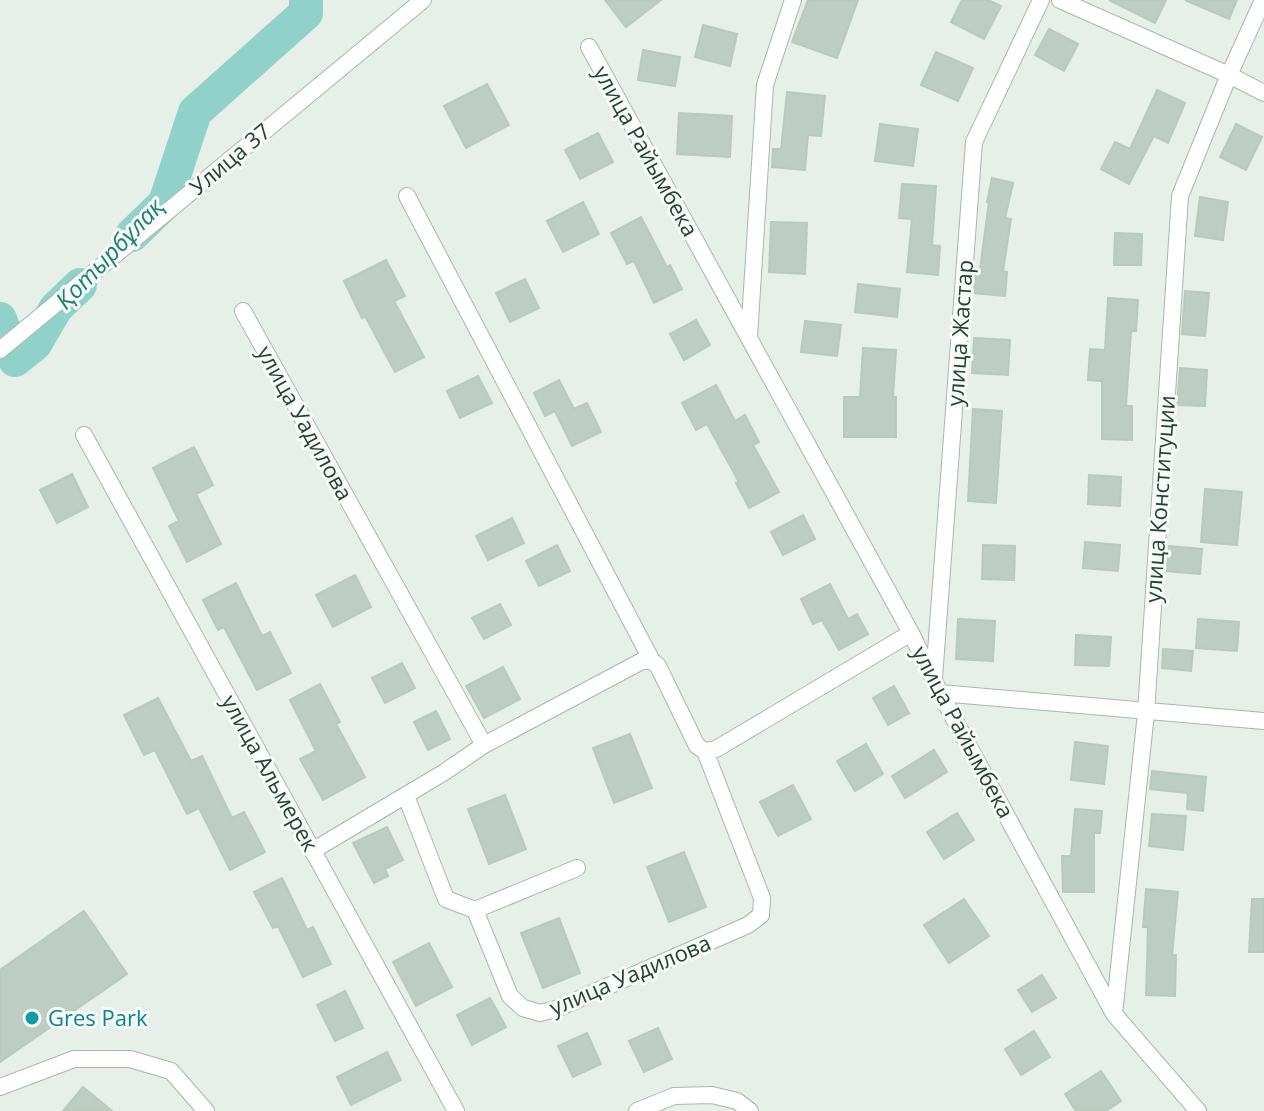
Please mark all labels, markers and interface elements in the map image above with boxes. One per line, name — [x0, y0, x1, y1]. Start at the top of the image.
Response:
street label: улица Райымбека — [587, 60, 706, 241]
street label: Улица 37 — [183, 116, 276, 201]
water label: Қотырбұлақ — [47, 190, 171, 316]
street label: улица Жастар — [939, 259, 979, 407]
street label: улица Уадилова — [251, 340, 361, 505]
street label: улица Конституции — [1137, 394, 1181, 604]
street label: улица Райымбека — [906, 640, 1022, 823]
street label: улица Альмерек — [215, 689, 327, 857]
street label: улица Уадилова — [544, 927, 715, 1022]
place label: Gres Park — [48, 1002, 148, 1032]
marker: Gres Park — [23, 1009, 41, 1027]

